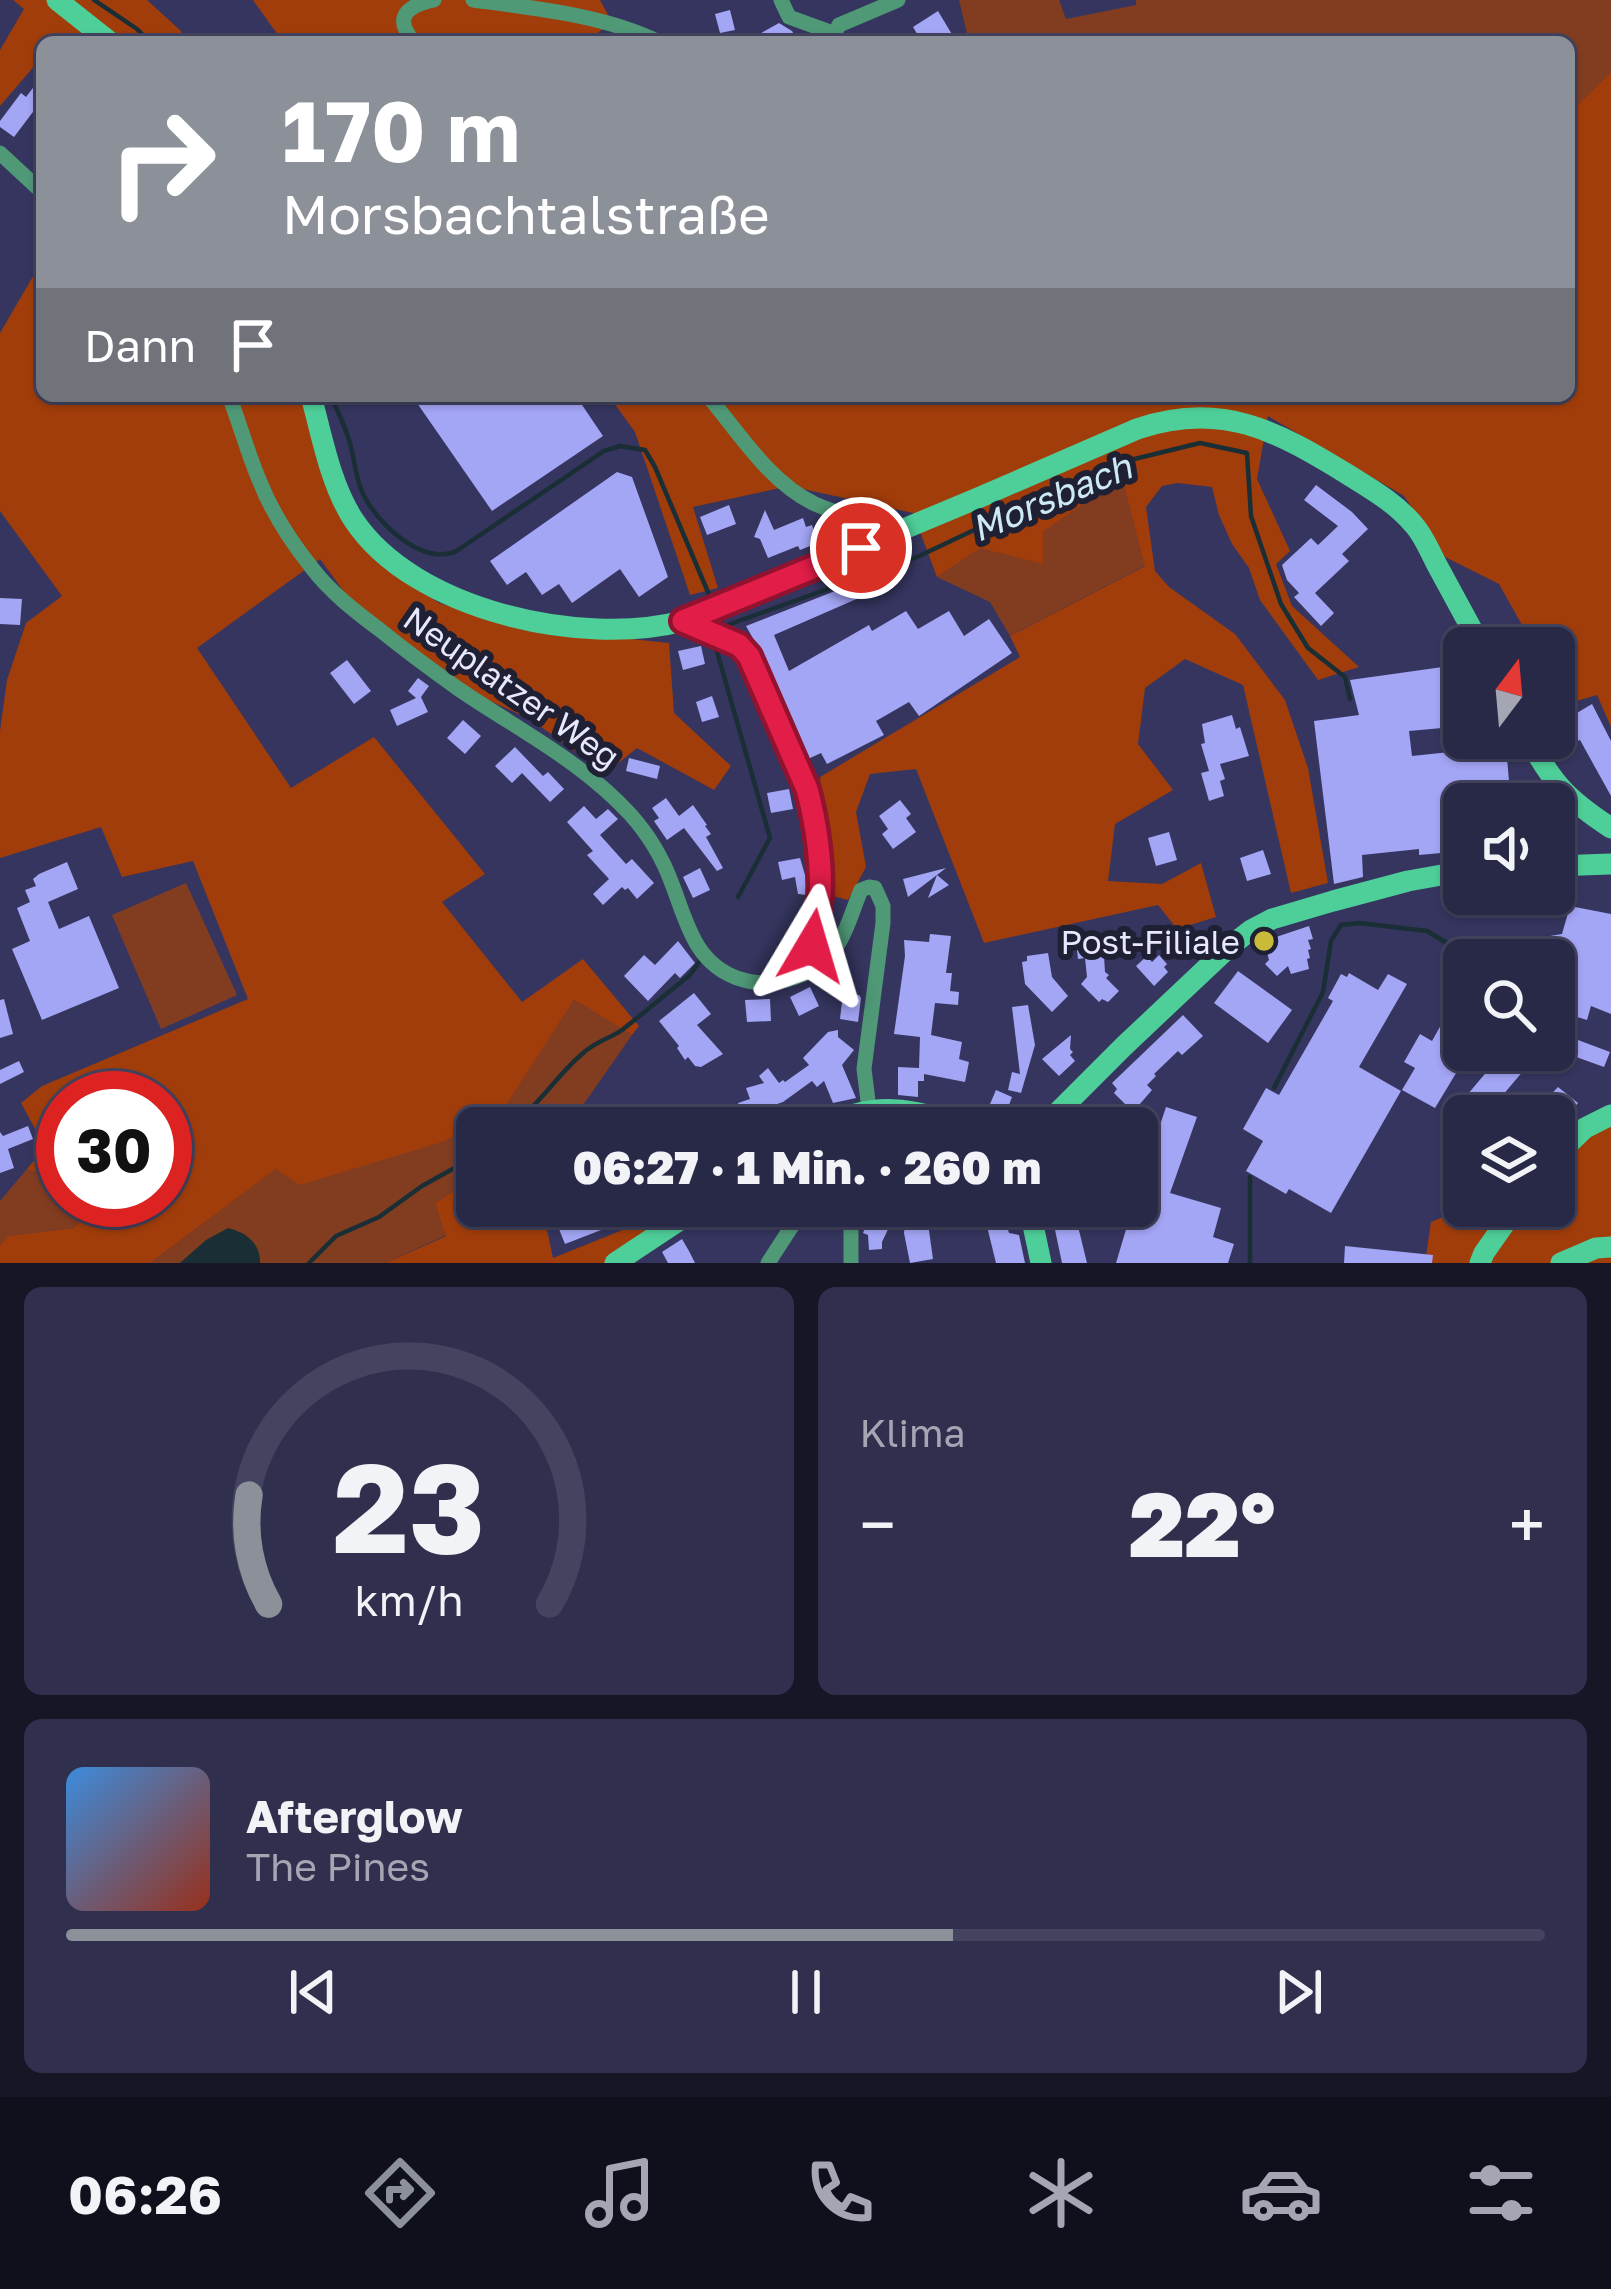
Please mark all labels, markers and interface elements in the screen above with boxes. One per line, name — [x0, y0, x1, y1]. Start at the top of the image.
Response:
text: 170 m — [282, 80, 520, 180]
icon: right — [84, 84, 240, 240]
text: Morsbachtalstraße — [282, 181, 770, 246]
icon: arrive — [220, 312, 286, 378]
text: Dann — [84, 318, 196, 372]
water label: Morsbach — [964, 443, 1139, 550]
pin — [810, 497, 912, 599]
icon: arrive — [828, 515, 894, 581]
street label: Neuplatzer Weg — [397, 598, 627, 776]
north arrow — [1443, 627, 1575, 759]
map controls — [1443, 627, 1575, 1227]
button: sound — [1443, 783, 1575, 915]
position arrow — [749, 883, 875, 1009]
place label: Post-Filiale — [1060, 922, 1240, 961]
marker: Post-Filiale — [1251, 928, 1277, 954]
button: search — [1443, 939, 1575, 1071]
speed limit sign: 30 — [36, 1071, 192, 1227]
button: layers — [1443, 1095, 1575, 1227]
text: 06:27 · 1 Min. · 260 m — [573, 1140, 1041, 1194]
text: Klima — [860, 1409, 966, 1456]
text: 23 — [333, 1431, 485, 1580]
text: 22° — [1129, 1469, 1276, 1577]
text: − — [860, 1484, 896, 1564]
text: + — [1509, 1484, 1545, 1564]
text: km/h — [354, 1574, 463, 1625]
text: Afterglow — [246, 1789, 463, 1843]
text: The Pines — [246, 1843, 430, 1890]
icon: previous — [280, 1959, 346, 2025]
icon: pause — [773, 1959, 839, 2025]
icon: next — [1266, 1959, 1332, 2025]
icon: directions — [358, 2151, 442, 2235]
icon: music — [578, 2151, 662, 2235]
icon: phone — [798, 2151, 882, 2235]
icon: climate — [1019, 2151, 1103, 2235]
icon: car — [1239, 2151, 1323, 2235]
icon: filters — [1459, 2151, 1543, 2235]
text: 06:26 — [68, 2161, 222, 2226]

